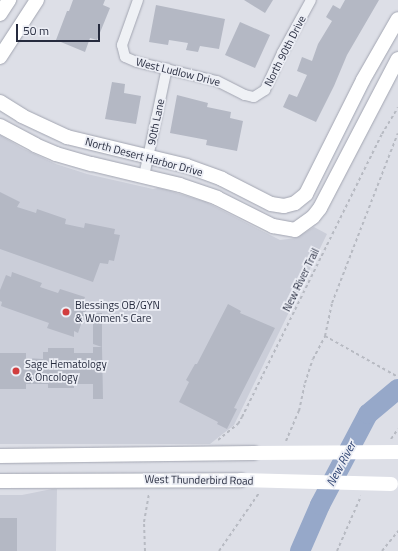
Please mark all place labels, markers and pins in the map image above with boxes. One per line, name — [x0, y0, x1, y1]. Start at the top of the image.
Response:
place label: Blessings OB/GYN & Women's Care — [75, 299, 160, 325]
marker: Blessings OB/GYN & Women's Care — [60, 306, 72, 318]
place label: Sage Hematology & Oncology — [25, 358, 107, 384]
marker: Sage Hematology & Oncology — [10, 365, 22, 377]

